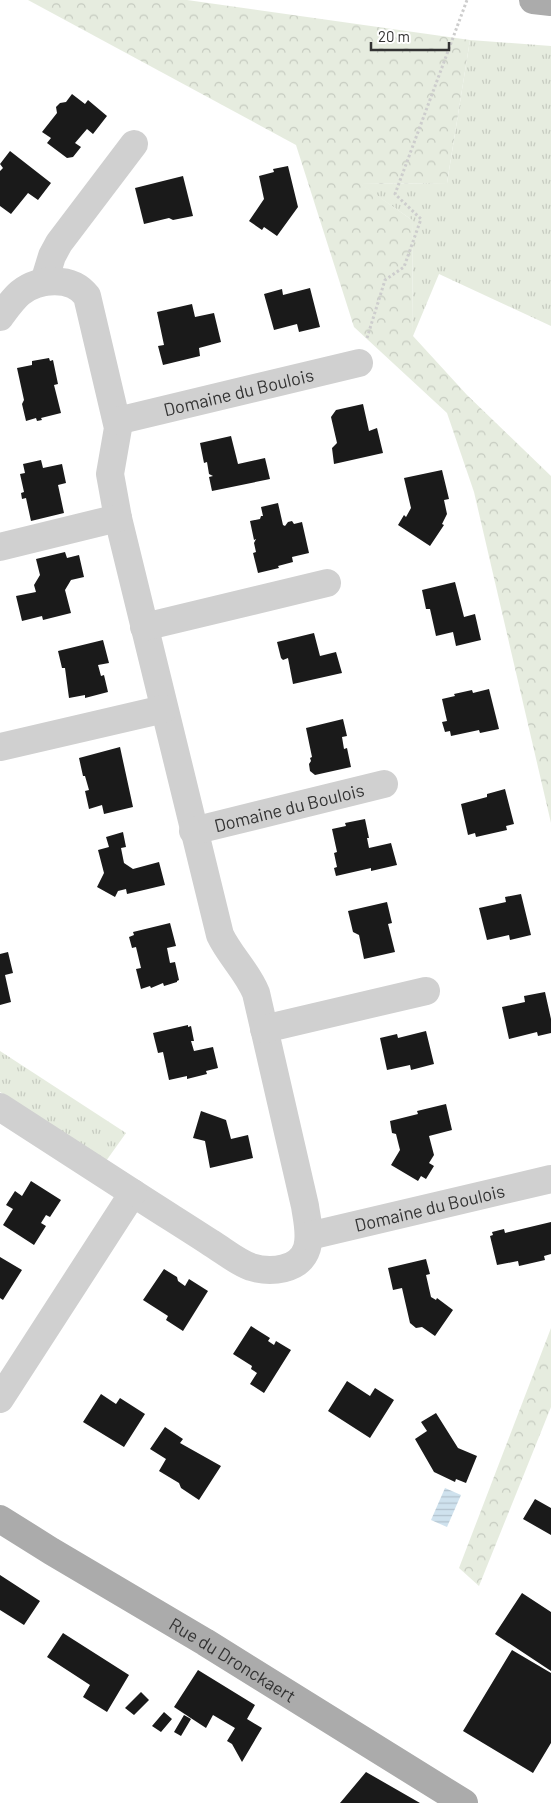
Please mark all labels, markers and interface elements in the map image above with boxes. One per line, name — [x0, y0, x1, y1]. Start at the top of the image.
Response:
scale bar — [371, 20, 448, 52]
text: 20 m — [378, 27, 410, 45]
street label: Domaine du Boulois — [161, 363, 316, 420]
street label: Domaine du Boulois — [212, 778, 366, 836]
street label: Domaine du Boulois — [352, 1179, 507, 1236]
street label: Rue du Dronckaert — [166, 1613, 300, 1707]

